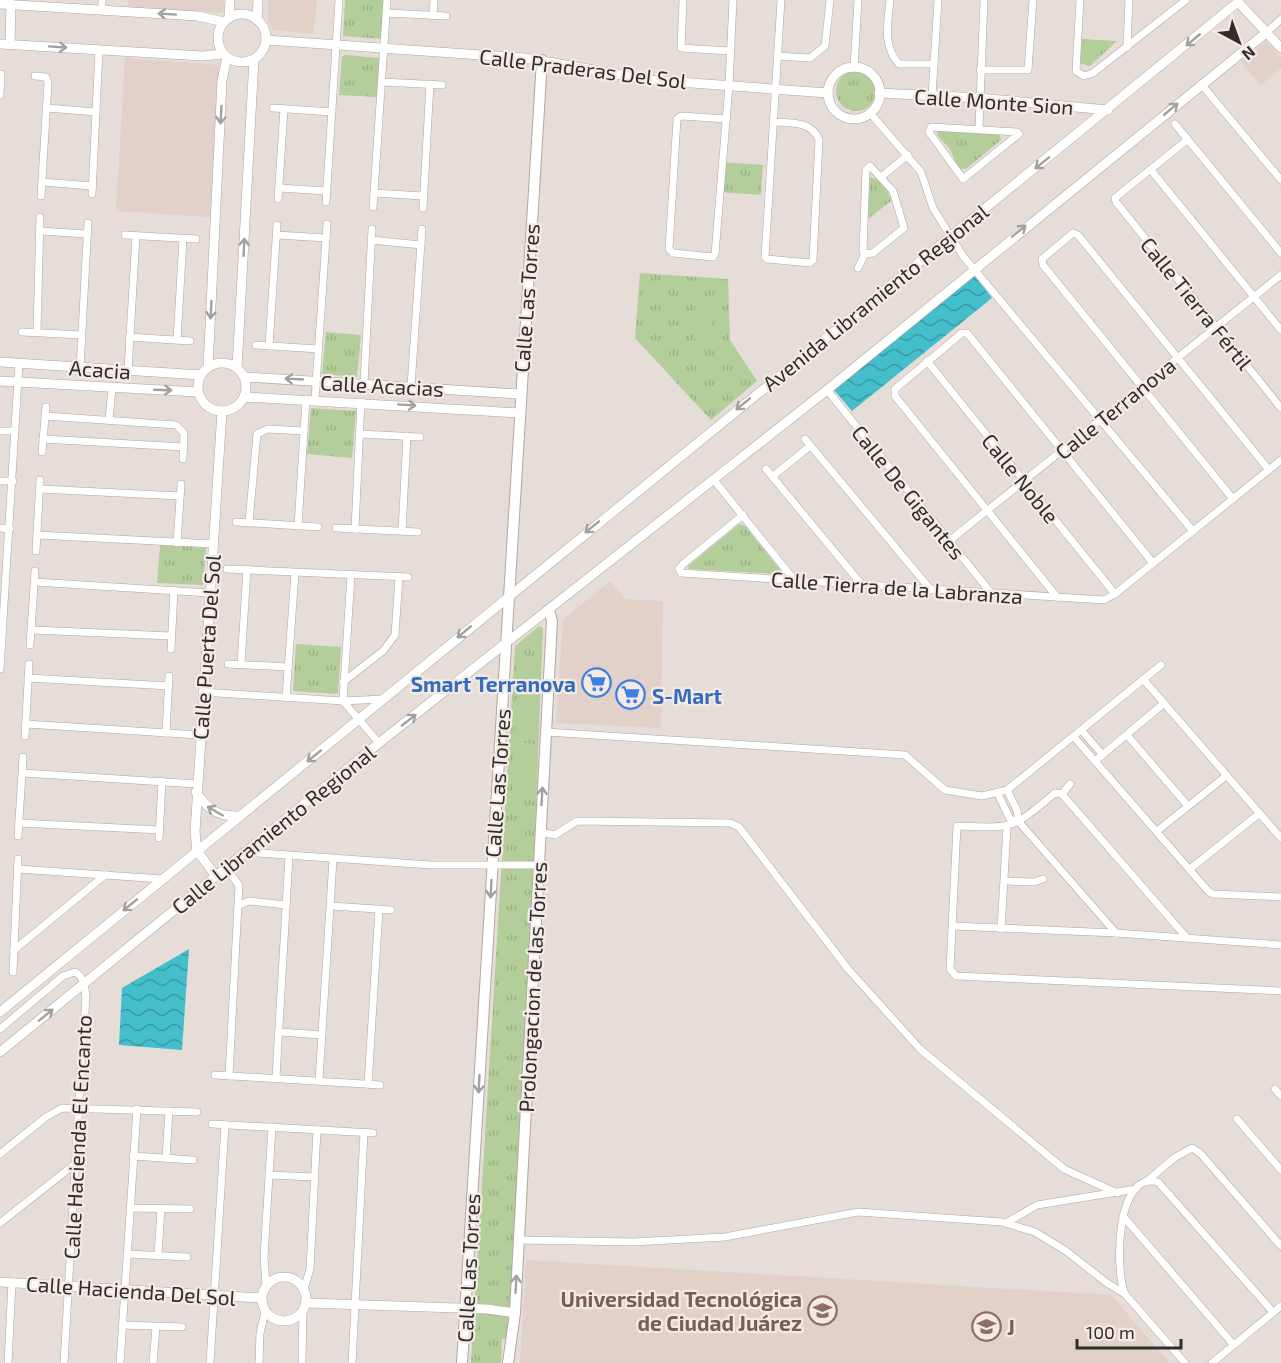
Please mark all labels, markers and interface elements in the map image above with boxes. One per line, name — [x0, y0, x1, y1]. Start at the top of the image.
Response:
one-way arrow — [157, 9, 177, 20]
north arrow — [1209, 12, 1269, 72]
one-way arrow — [1185, 33, 1201, 46]
one-way arrow — [48, 42, 68, 53]
street label: Calle Praderas Del Sol — [478, 43, 689, 93]
text: N — [1239, 43, 1260, 65]
street label: Calle Monte Sion — [914, 83, 1074, 119]
one-way arrow — [1163, 102, 1178, 116]
one-way arrow — [215, 105, 226, 125]
one-way arrow — [1034, 156, 1050, 169]
street label: Avenida Libramiento Regional — [757, 198, 993, 396]
street label: Calle Las Torres — [508, 223, 544, 373]
one-way arrow — [1011, 225, 1027, 238]
street label: Calle Tierra Fértil — [1136, 232, 1259, 375]
one-way arrow — [238, 237, 249, 257]
one-way arrow — [205, 300, 216, 320]
street label: Calle Terranova — [1050, 352, 1180, 464]
street label: Acacia — [68, 354, 132, 384]
street label: Calle Acacias — [319, 369, 445, 401]
one-way arrow — [285, 374, 305, 385]
one-way arrow — [153, 385, 173, 396]
one-way arrow — [735, 398, 751, 411]
one-way arrow — [396, 400, 416, 411]
street label: Calle De Gigantes — [847, 420, 971, 564]
street label: Calle Noble — [977, 428, 1065, 528]
one-way arrow — [584, 521, 600, 534]
street label: Calle Puerta Del Sol — [187, 553, 225, 741]
street label: Calle Tierra de la Labranza — [770, 566, 1024, 608]
one-way arrow — [456, 625, 472, 638]
supermarket icon: Smart Terranova — [581, 667, 613, 699]
place label: Smart Terranova — [411, 671, 576, 696]
supermarket icon: S-Mart — [615, 679, 647, 711]
place label: S-Mart — [652, 683, 722, 708]
street label: Calle Las Torres — [479, 708, 515, 858]
one-way arrow — [401, 713, 417, 726]
street label: Calle Libramiento Regional — [166, 739, 380, 919]
one-way arrow — [307, 749, 322, 763]
one-way arrow — [537, 786, 548, 806]
one-way arrow — [207, 805, 224, 817]
street label: Prolongacion de las Torres — [513, 861, 551, 1113]
one-way arrow — [485, 879, 496, 899]
one-way arrow — [122, 899, 138, 912]
one-way arrow — [37, 1008, 53, 1021]
street label: Calle Hacienda El Encanto — [58, 1014, 96, 1260]
one-way arrow — [473, 1074, 484, 1094]
street label: Calle Las Torres — [452, 1193, 484, 1343]
street label: Calle Hacienda Del Sol — [25, 1270, 237, 1310]
one-way arrow — [511, 1275, 522, 1295]
place label: Universidad Tecnológica de Ciudad Juárez — [561, 1286, 802, 1335]
school or university icon: Universidad Tecnológica de Ciudad Juárez — [807, 1294, 839, 1326]
school or university icon: J — [970, 1310, 1002, 1342]
scale bar — [1077, 1312, 1180, 1350]
place label: J — [1007, 1314, 1015, 1339]
text: 100 m — [1086, 1321, 1135, 1343]

